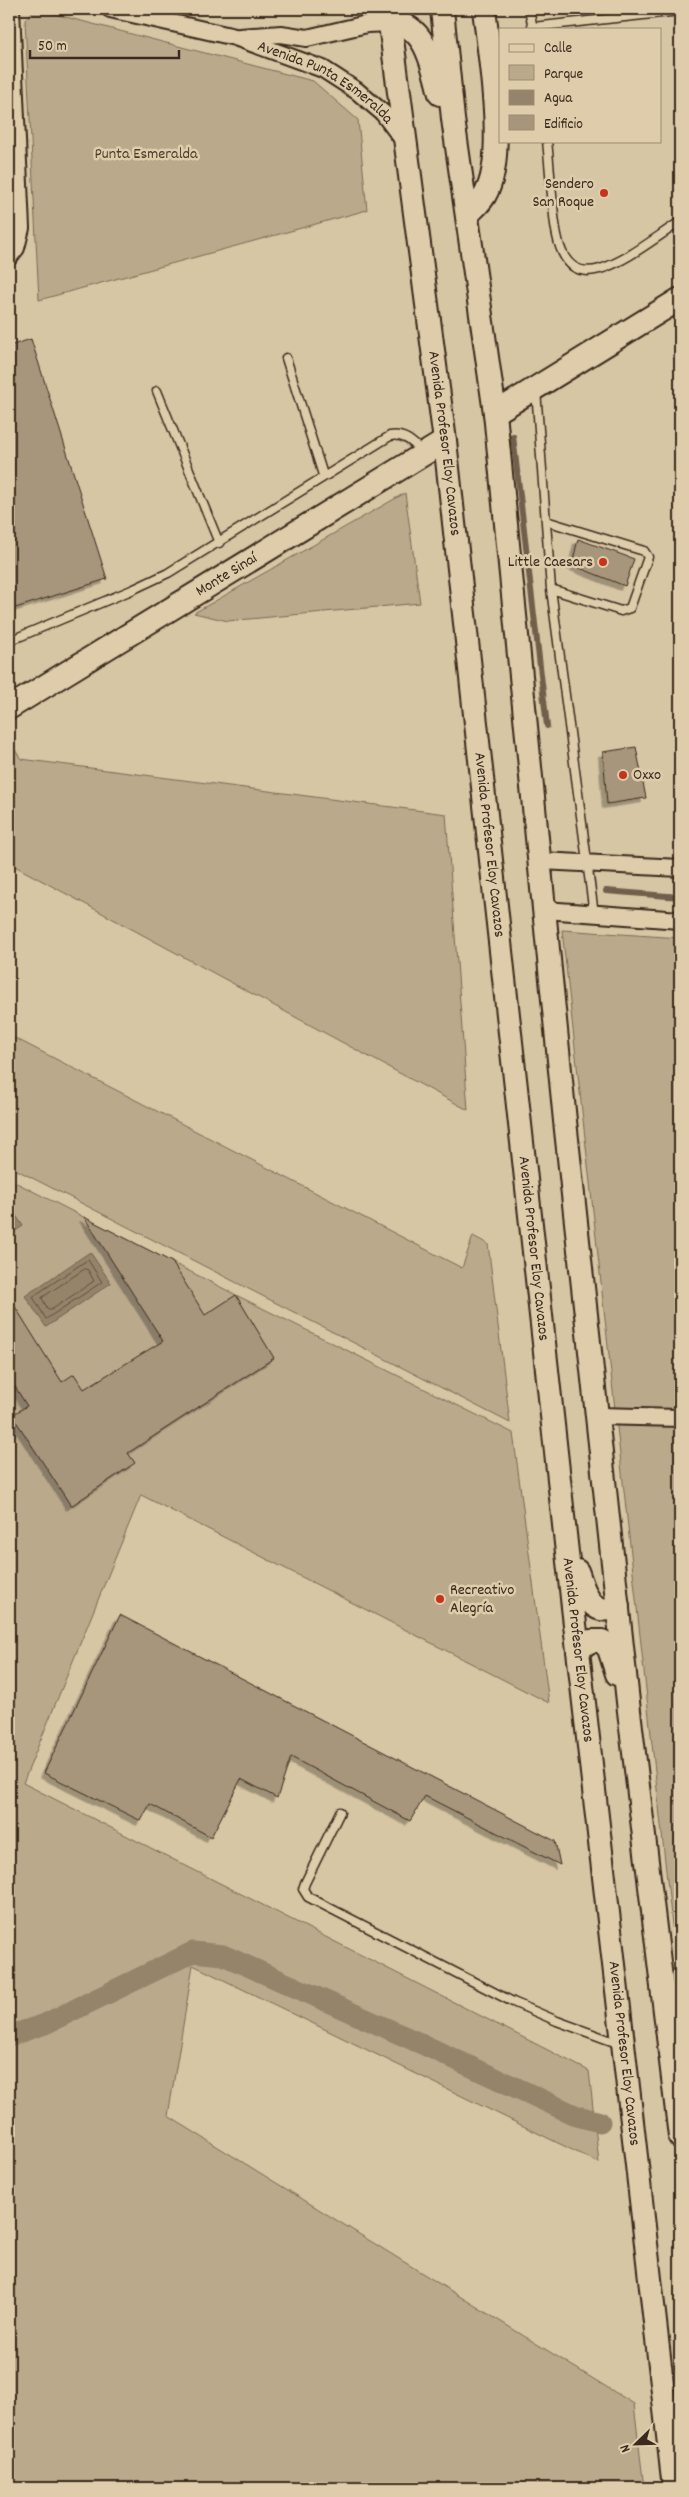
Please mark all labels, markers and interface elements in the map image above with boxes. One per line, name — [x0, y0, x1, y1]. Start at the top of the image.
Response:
scale bar — [30, 28, 179, 60]
legend — [499, 28, 662, 142]
street label: Avenida Punta Esmeralda — [254, 35, 399, 129]
text: 50 m — [38, 36, 67, 58]
text: Calle — [544, 38, 573, 60]
text: Parque — [544, 64, 584, 86]
text: Agua — [544, 88, 573, 110]
text: Edificio — [544, 114, 583, 136]
park label: Punta Esmeralda — [95, 143, 198, 166]
place label: Sendero San Roque — [532, 173, 594, 214]
marker: Sendero San Roque — [598, 187, 610, 199]
street label: Avenida Profesor Eloy Cavazos — [422, 350, 467, 537]
street label: Monte Sinaí — [191, 547, 263, 603]
place label: Little Caesars — [508, 551, 593, 574]
marker: Little Caesars — [597, 556, 609, 568]
street label: Avenida Profesor Eloy Cavazos — [468, 751, 511, 939]
place label: Oxxo — [633, 764, 661, 787]
marker: Oxxo — [617, 769, 629, 781]
street label: Avenida Profesor Eloy Cavazos — [512, 1155, 555, 1342]
street label: Avenida Profesor Eloy Cavazos — [556, 1556, 600, 1744]
place label: Recreativo Alegría — [450, 1579, 514, 1620]
marker: Recreativo Alegría — [434, 1593, 446, 1605]
street label: Avenida Profesor Eloy Cavazos — [602, 1960, 646, 2147]
north arrow — [612, 2420, 662, 2470]
text: N — [615, 2441, 636, 2455]

